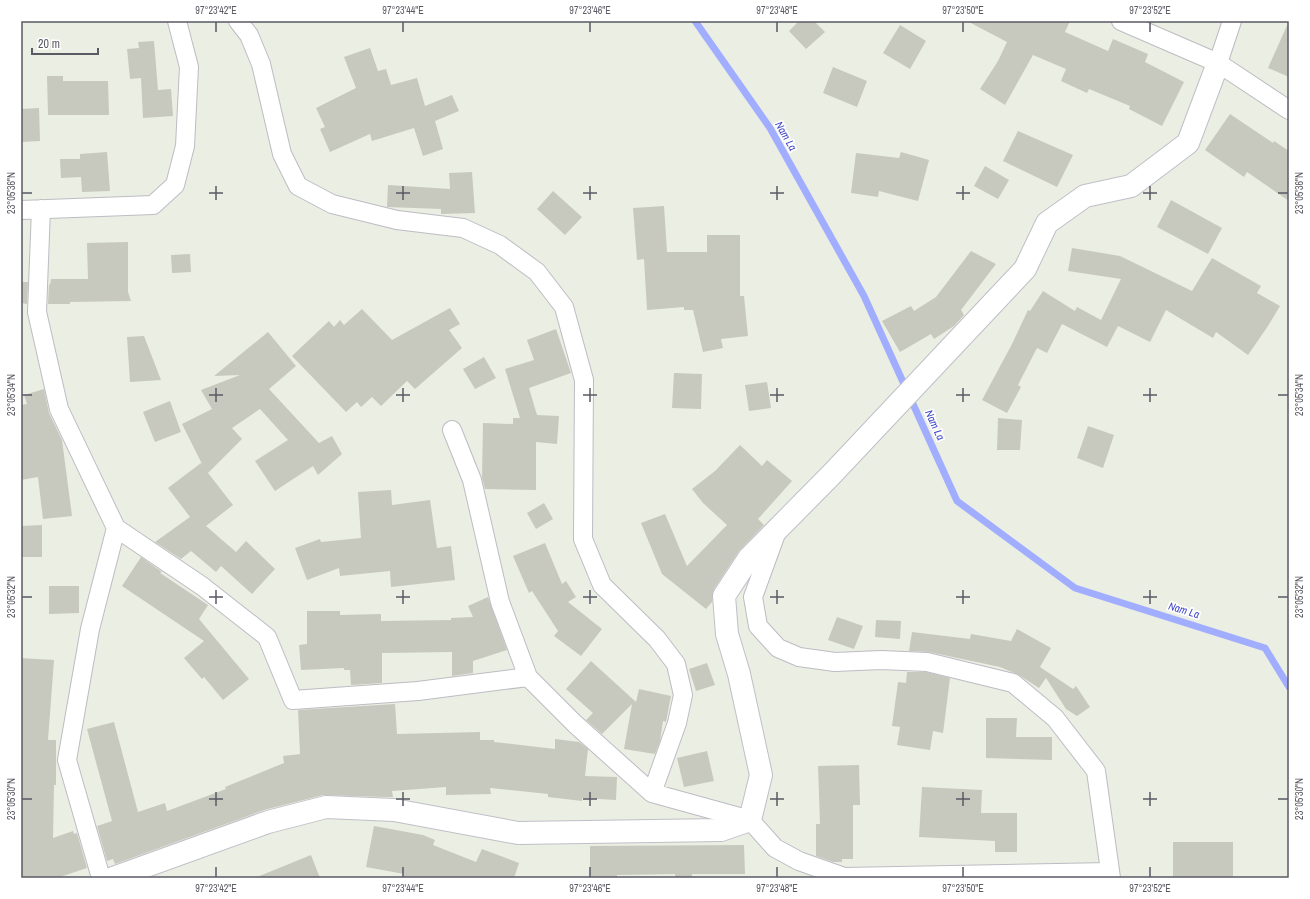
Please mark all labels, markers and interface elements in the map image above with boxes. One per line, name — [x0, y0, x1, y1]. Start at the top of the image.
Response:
text: 97°23'42"E — [195, 4, 237, 17]
text: 97°23'44"E — [382, 4, 424, 17]
text: 97°23'46"E — [569, 4, 611, 17]
text: 97°23'48"E — [756, 4, 798, 17]
text: 97°23'50"E — [942, 4, 984, 17]
text: 97°23'52"E — [1129, 4, 1171, 17]
scale bar — [32, 30, 98, 56]
text: 20 m — [38, 36, 60, 52]
water label: Nam La — [772, 119, 800, 153]
text: 23°05'36"N — [5, 172, 18, 214]
text: 23°05'36"N — [1293, 172, 1306, 214]
text: 23°05'34"N — [5, 374, 18, 416]
text: 23°05'34"N — [1293, 374, 1306, 416]
water label: Nam La — [922, 408, 948, 442]
text: 23°05'32"N — [5, 576, 18, 618]
text: 23°05'32"N — [1293, 576, 1306, 618]
water label: Nam La — [1167, 599, 1201, 621]
text: 23°05'30"N — [5, 778, 18, 820]
text: 23°05'30"N — [1293, 778, 1306, 820]
text: 97°23'42"E — [195, 882, 237, 895]
text: 97°23'44"E — [382, 882, 424, 895]
text: 97°23'46"E — [569, 882, 611, 895]
text: 97°23'48"E — [756, 882, 798, 895]
text: 97°23'50"E — [942, 882, 984, 895]
text: 97°23'52"E — [1129, 882, 1171, 895]

